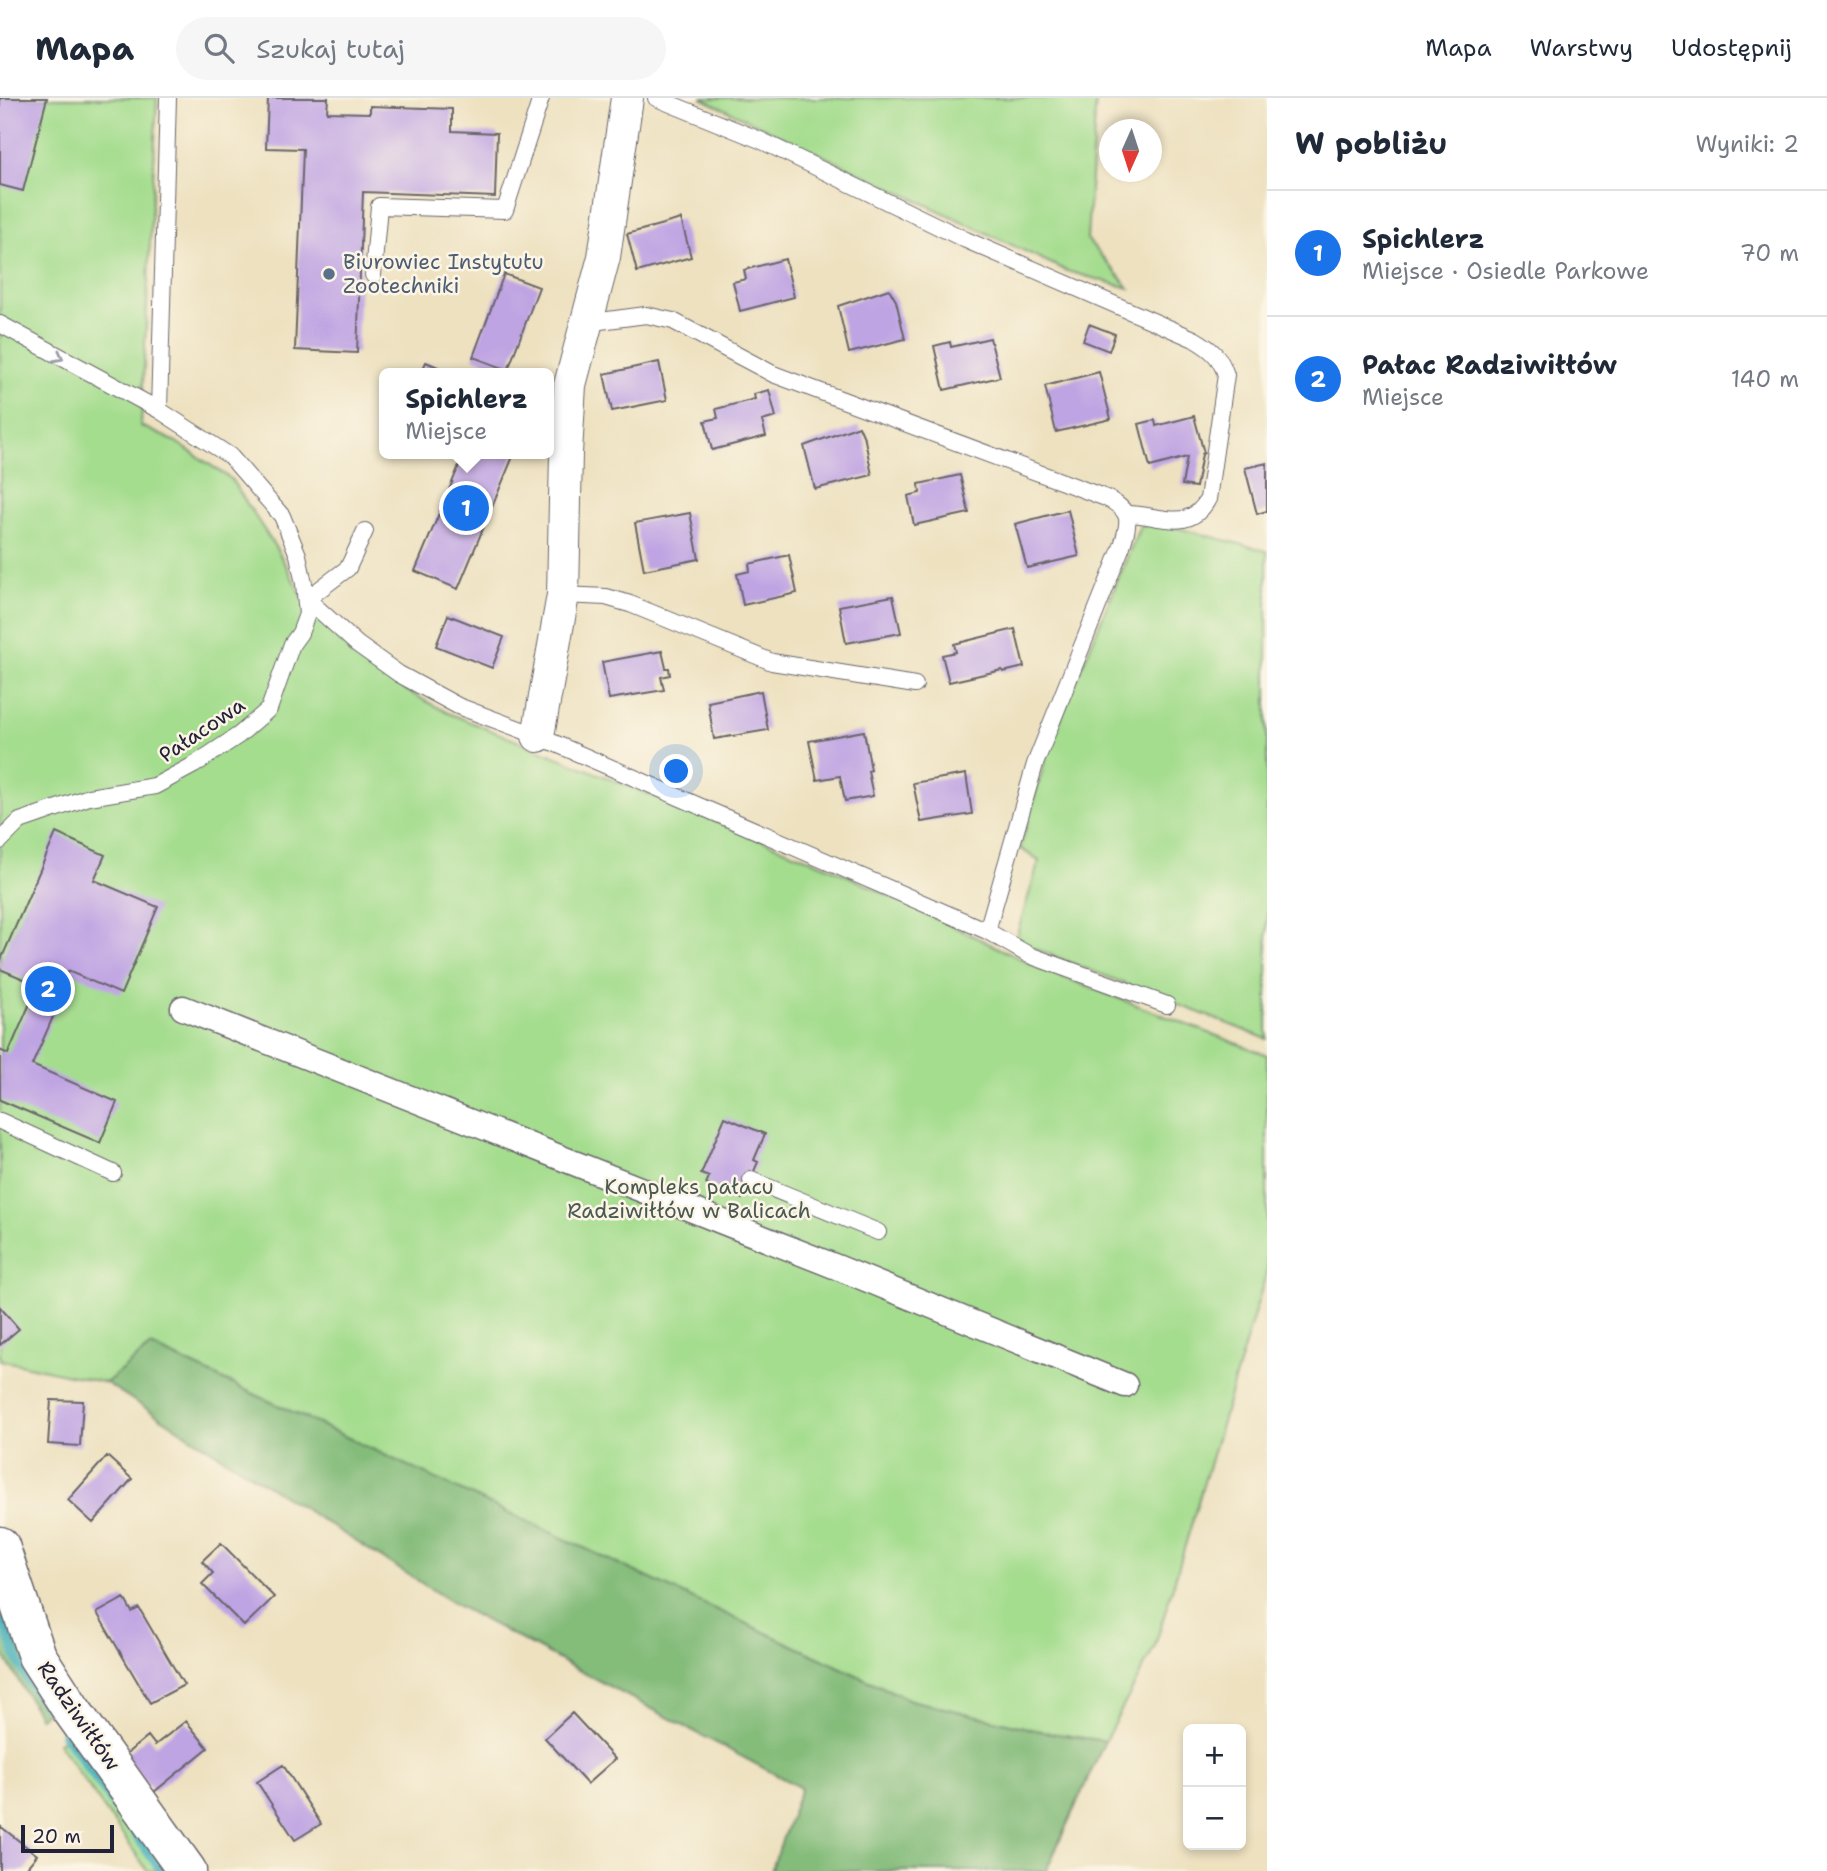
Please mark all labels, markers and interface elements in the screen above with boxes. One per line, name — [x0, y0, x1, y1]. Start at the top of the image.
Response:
search box — [176, 17, 666, 80]
text: Mapa — [35, 26, 134, 71]
icon: search — [200, 29, 238, 67]
text: Szukaj tutaj — [256, 31, 405, 66]
text: Mapa — [1425, 32, 1492, 64]
text: Warstwy — [1530, 32, 1633, 64]
text: Udostępnij — [1671, 32, 1792, 64]
north arrow — [1099, 119, 1162, 182]
text: W pobliżu — [1295, 123, 1447, 164]
text: Wyniki: 2 — [1695, 129, 1799, 159]
text: Spichlerz — [1362, 221, 1485, 256]
text: 1 — [1313, 238, 1323, 268]
text: 70 m — [1740, 238, 1799, 268]
place label: Biurowiec Instytutu Zootechniki — [343, 248, 544, 300]
text: Miejsce · Osiedle Parkowe — [1362, 256, 1649, 286]
marker: Biurowiec Instytutu Zootechniki — [321, 266, 337, 282]
text: Pałac Radziwiłłów — [1362, 347, 1617, 382]
one-way arrow — [52, 349, 64, 363]
text: 2 — [1310, 364, 1326, 394]
text: 140 m — [1731, 364, 1799, 394]
popup — [379, 368, 554, 459]
text: Spichlerz — [405, 381, 528, 416]
text: Miejsce — [1362, 382, 1444, 412]
text: Miejsce — [405, 416, 487, 446]
pin: 1 — [443, 482, 489, 534]
street label: Pałacowa — [154, 691, 250, 769]
your location — [659, 754, 693, 788]
pin: 2 — [25, 963, 71, 1015]
park label: Kompleks pałacu Radziwiłłów w Balicach — [567, 1173, 811, 1225]
street label: Radziwiłłów — [31, 1656, 127, 1776]
map controls — [1183, 1724, 1246, 1850]
button: + — [1183, 1724, 1246, 1787]
button: − — [1183, 1787, 1246, 1850]
scale bar — [21, 1822, 114, 1854]
text: 20 m — [32, 1824, 81, 1849]

